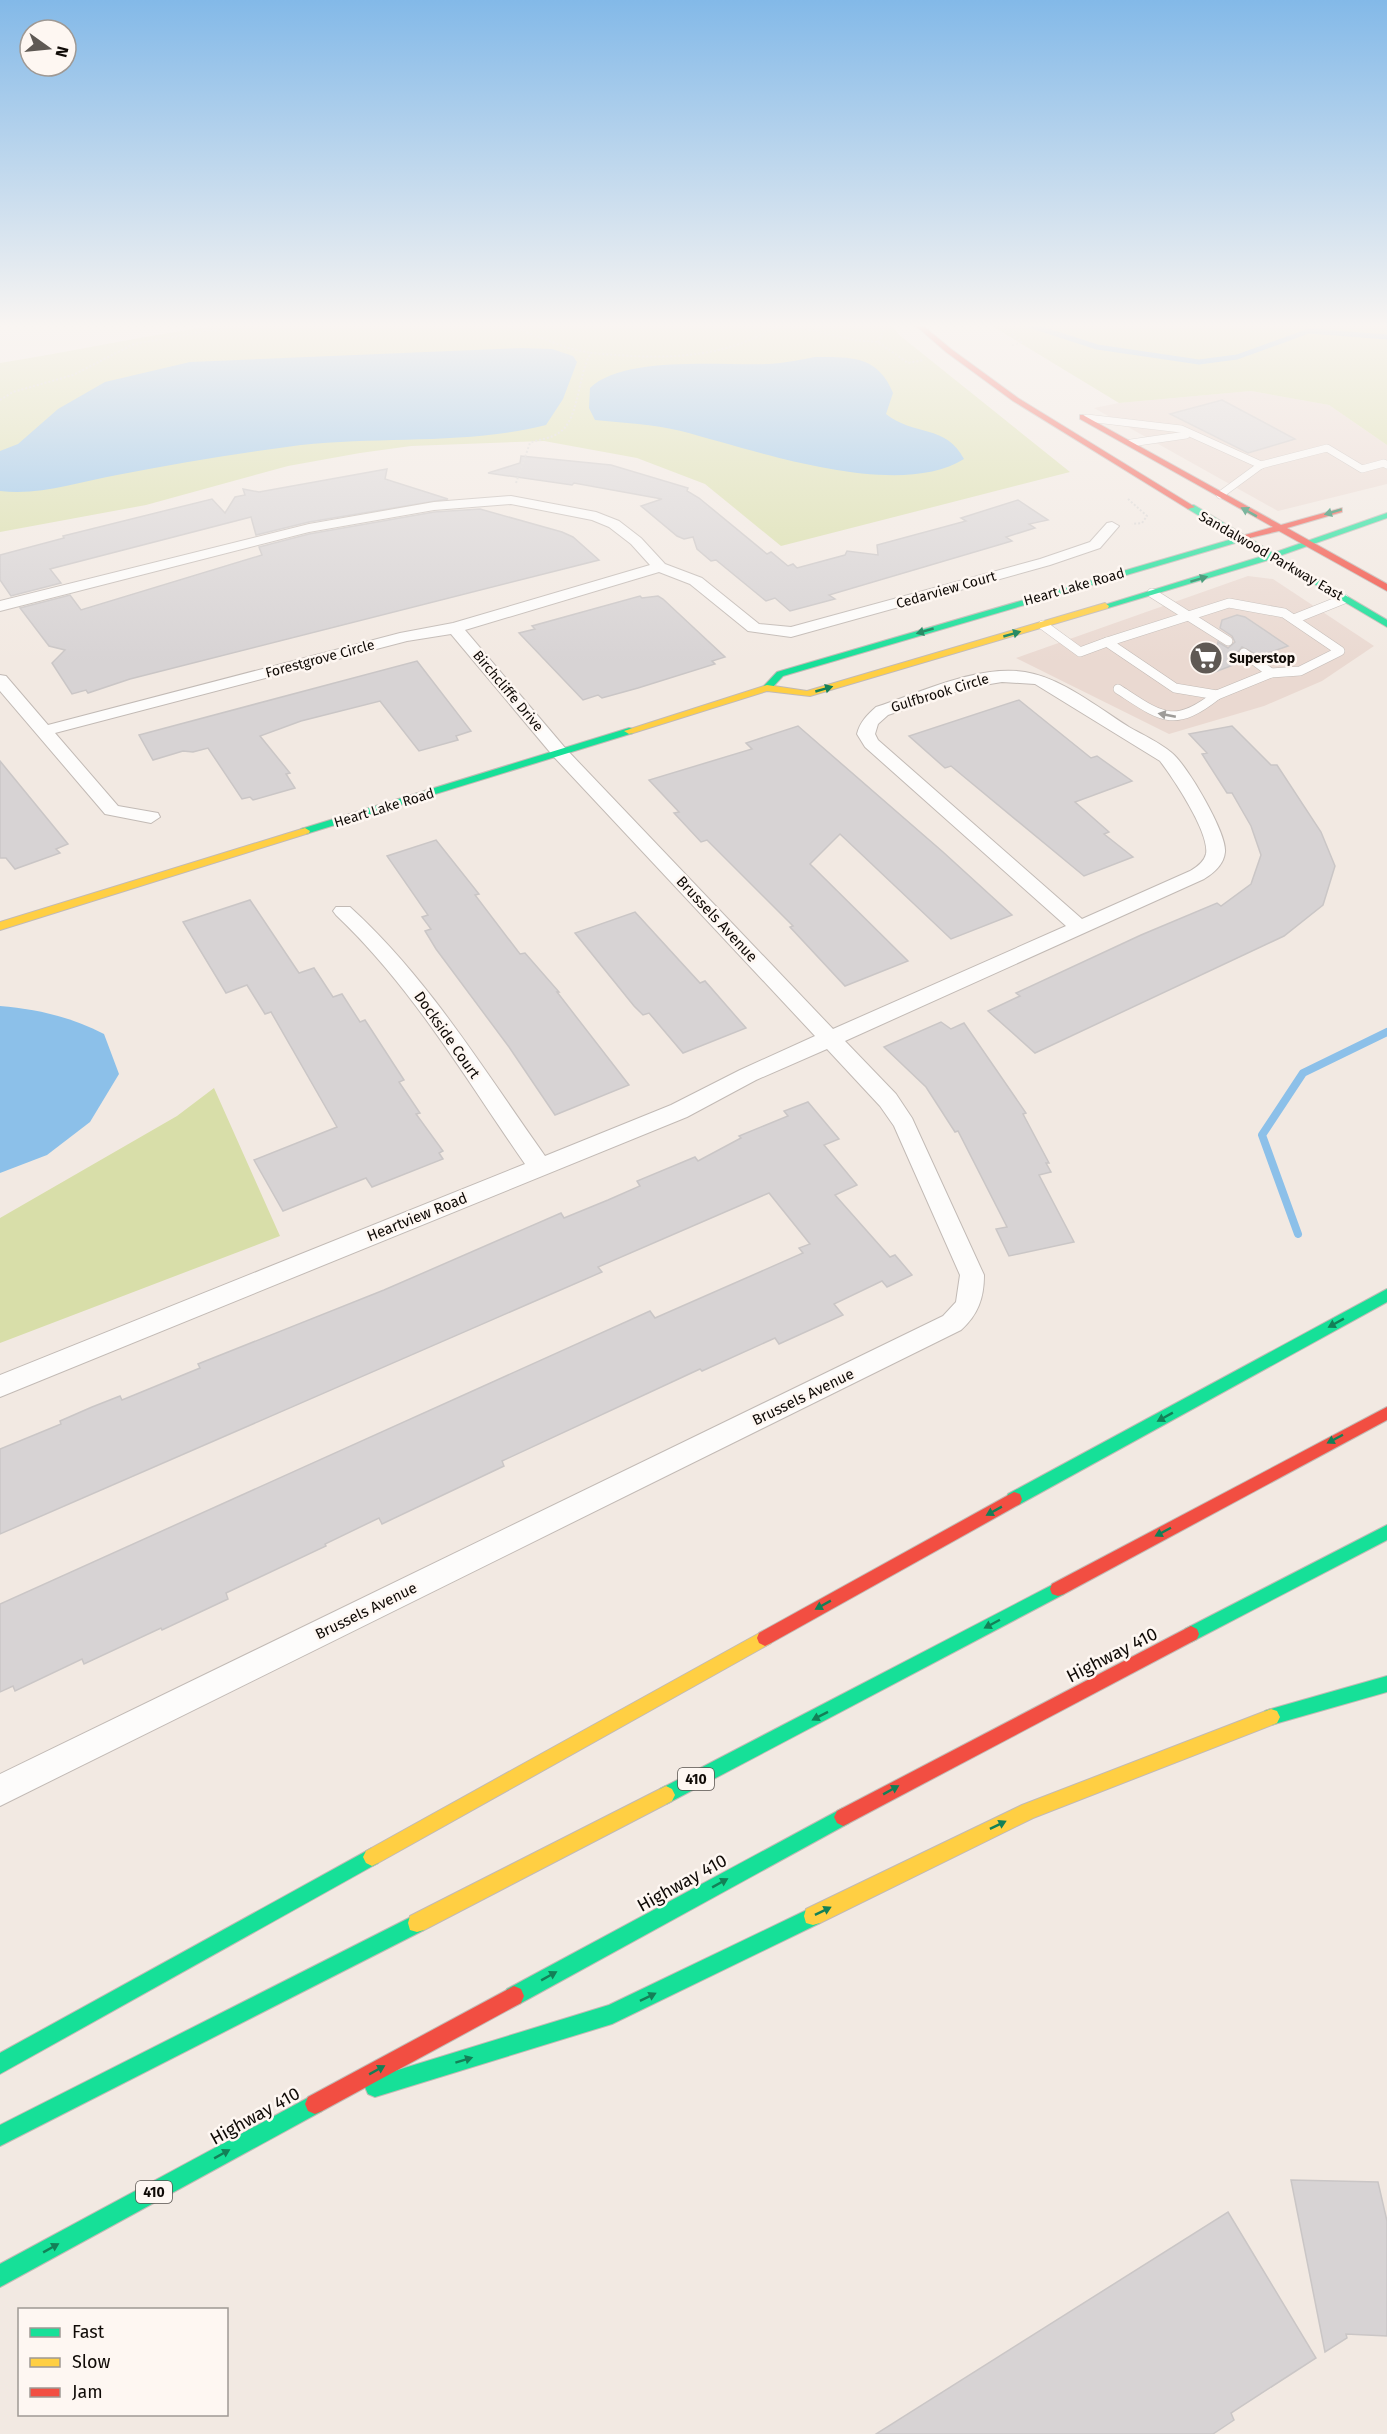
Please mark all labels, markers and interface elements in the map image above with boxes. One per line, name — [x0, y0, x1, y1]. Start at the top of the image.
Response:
north arrow — [18, 18, 78, 78]
text: N — [51, 44, 73, 59]
one-way arrow — [1240, 507, 1257, 517]
street label: Sandalwood Parkway East — [1196, 508, 1347, 605]
one-way arrow — [1324, 508, 1342, 517]
street label: Heart Lake Road — [1022, 565, 1126, 609]
street label: Cedarview Court — [894, 567, 999, 612]
one-way arrow — [1190, 574, 1208, 583]
one-way arrow — [916, 627, 934, 636]
one-way arrow — [1003, 629, 1021, 639]
street label: Forestgrove Circle — [264, 636, 376, 682]
supermarket icon: Superstop — [1188, 640, 1224, 676]
street label: Birchcliffe Drive — [469, 647, 547, 735]
place label: Superstop — [1229, 650, 1295, 667]
street label: Gulfbrook Circle — [889, 670, 991, 716]
one-way arrow — [816, 684, 834, 693]
one-way arrow — [1157, 711, 1176, 720]
street label: Heart Lake Road — [332, 785, 436, 831]
street label: Brussels Avenue — [673, 872, 761, 966]
street label: Dockside Court — [410, 988, 484, 1083]
street label: Heartview Road — [364, 1189, 470, 1245]
one-way arrow — [1327, 1318, 1344, 1328]
street label: Brussels Avenue — [749, 1365, 857, 1429]
one-way arrow — [1156, 1412, 1173, 1422]
one-way arrow — [1326, 1434, 1344, 1444]
one-way arrow — [985, 1506, 1002, 1516]
one-way arrow — [1155, 1527, 1172, 1537]
street label: Brussels Avenue — [312, 1579, 420, 1643]
one-way arrow — [815, 1600, 832, 1610]
one-way arrow — [983, 1619, 1000, 1629]
street label: Highway 410 — [1063, 1623, 1161, 1687]
one-way arrow — [811, 1711, 828, 1721]
road number: 410 — [678, 1768, 714, 1790]
one-way arrow — [883, 1785, 900, 1795]
one-way arrow — [990, 1821, 1007, 1830]
street label: Highway 410 — [633, 1849, 731, 1917]
one-way arrow — [712, 1878, 729, 1888]
one-way arrow — [815, 1906, 832, 1916]
one-way arrow — [540, 1971, 557, 1981]
one-way arrow — [639, 1992, 656, 2001]
one-way arrow — [455, 2055, 473, 2064]
one-way arrow — [369, 2065, 386, 2075]
street label: Highway 410 — [206, 2082, 304, 2150]
one-way arrow — [214, 2149, 231, 2159]
road number: 410 — [136, 2181, 172, 2203]
one-way arrow — [43, 2243, 60, 2253]
legend — [18, 2308, 228, 2416]
text: Fast — [72, 2321, 105, 2343]
text: Slow — [72, 2351, 111, 2373]
text: Jam — [72, 2381, 103, 2403]

